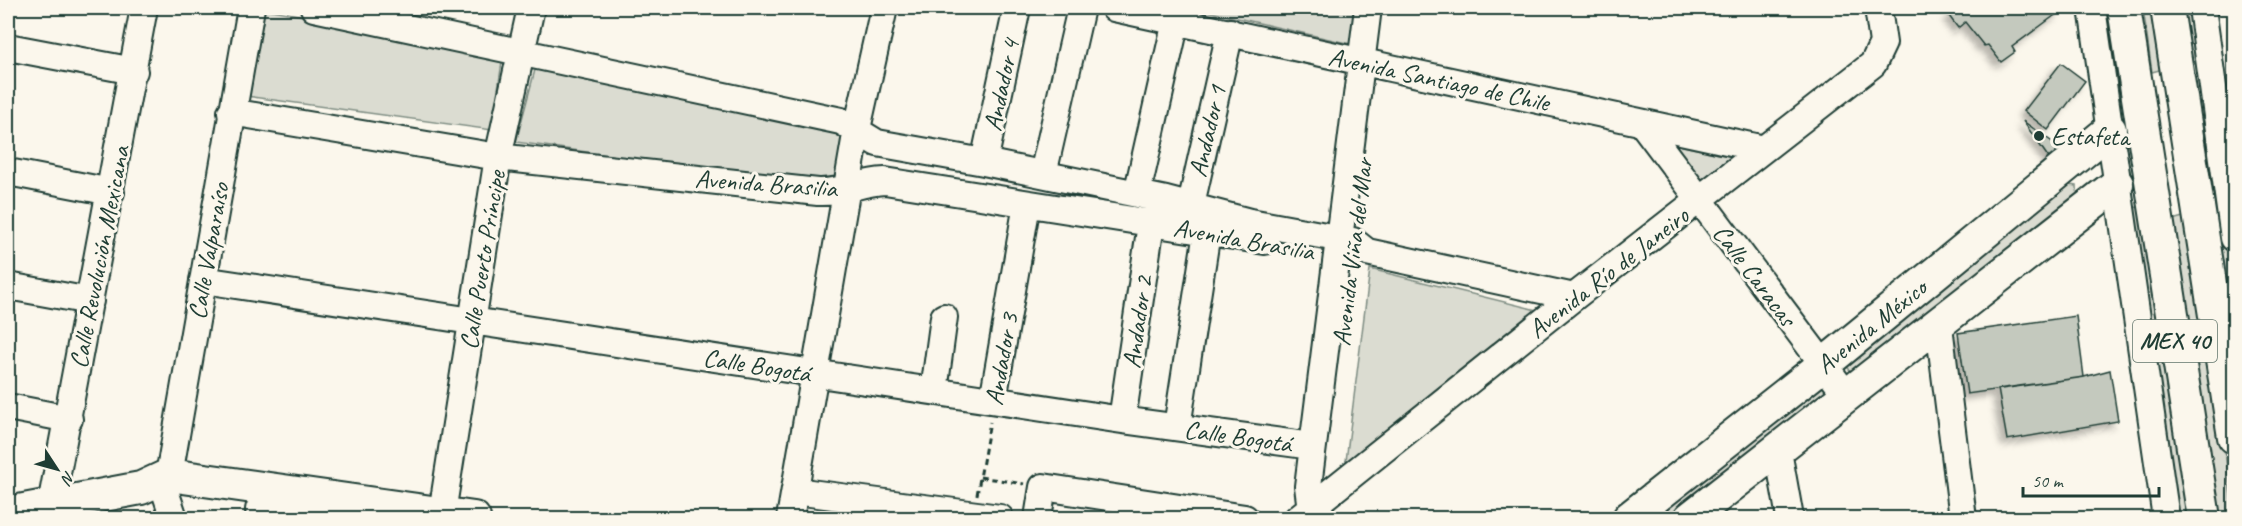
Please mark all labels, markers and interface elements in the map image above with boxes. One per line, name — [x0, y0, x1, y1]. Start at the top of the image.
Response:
street label: Andador 4 — [976, 34, 1028, 134]
street label: Avenida Santiago de Chile — [1326, 40, 1555, 120]
street label: Andador 1 — [1181, 81, 1234, 180]
place label: Estafeta — [2051, 120, 2131, 153]
marker: Estafeta — [2032, 129, 2046, 143]
street label: Calle Revolución Mexicana — [62, 141, 138, 371]
street label: Avenida Viña del Mar — [1325, 154, 1381, 348]
street label: Avenida Brasilia — [694, 162, 840, 205]
street label: Calle Puerto Príncipe — [452, 167, 513, 352]
street label: Calle Valparaíso — [180, 179, 237, 322]
street label: Avenida Río de Janeiro — [1521, 198, 1697, 345]
street label: Avenida Brasilia — [1171, 211, 1318, 268]
street label: Calle Caracas — [1705, 218, 1805, 335]
street label: Avenida México — [1809, 270, 1936, 381]
street label: Andador 2 — [1115, 272, 1161, 370]
street label: Andador 3 — [977, 308, 1026, 408]
road number: MEX 40 — [2133, 320, 2217, 362]
street label: Calle Bogotá — [701, 341, 815, 391]
street label: Calle Bogotá — [1182, 413, 1296, 461]
north arrow — [27, 439, 87, 499]
scale bar — [2023, 460, 2160, 498]
text: N — [56, 467, 79, 490]
text: 50 m — [2032, 470, 2065, 492]

